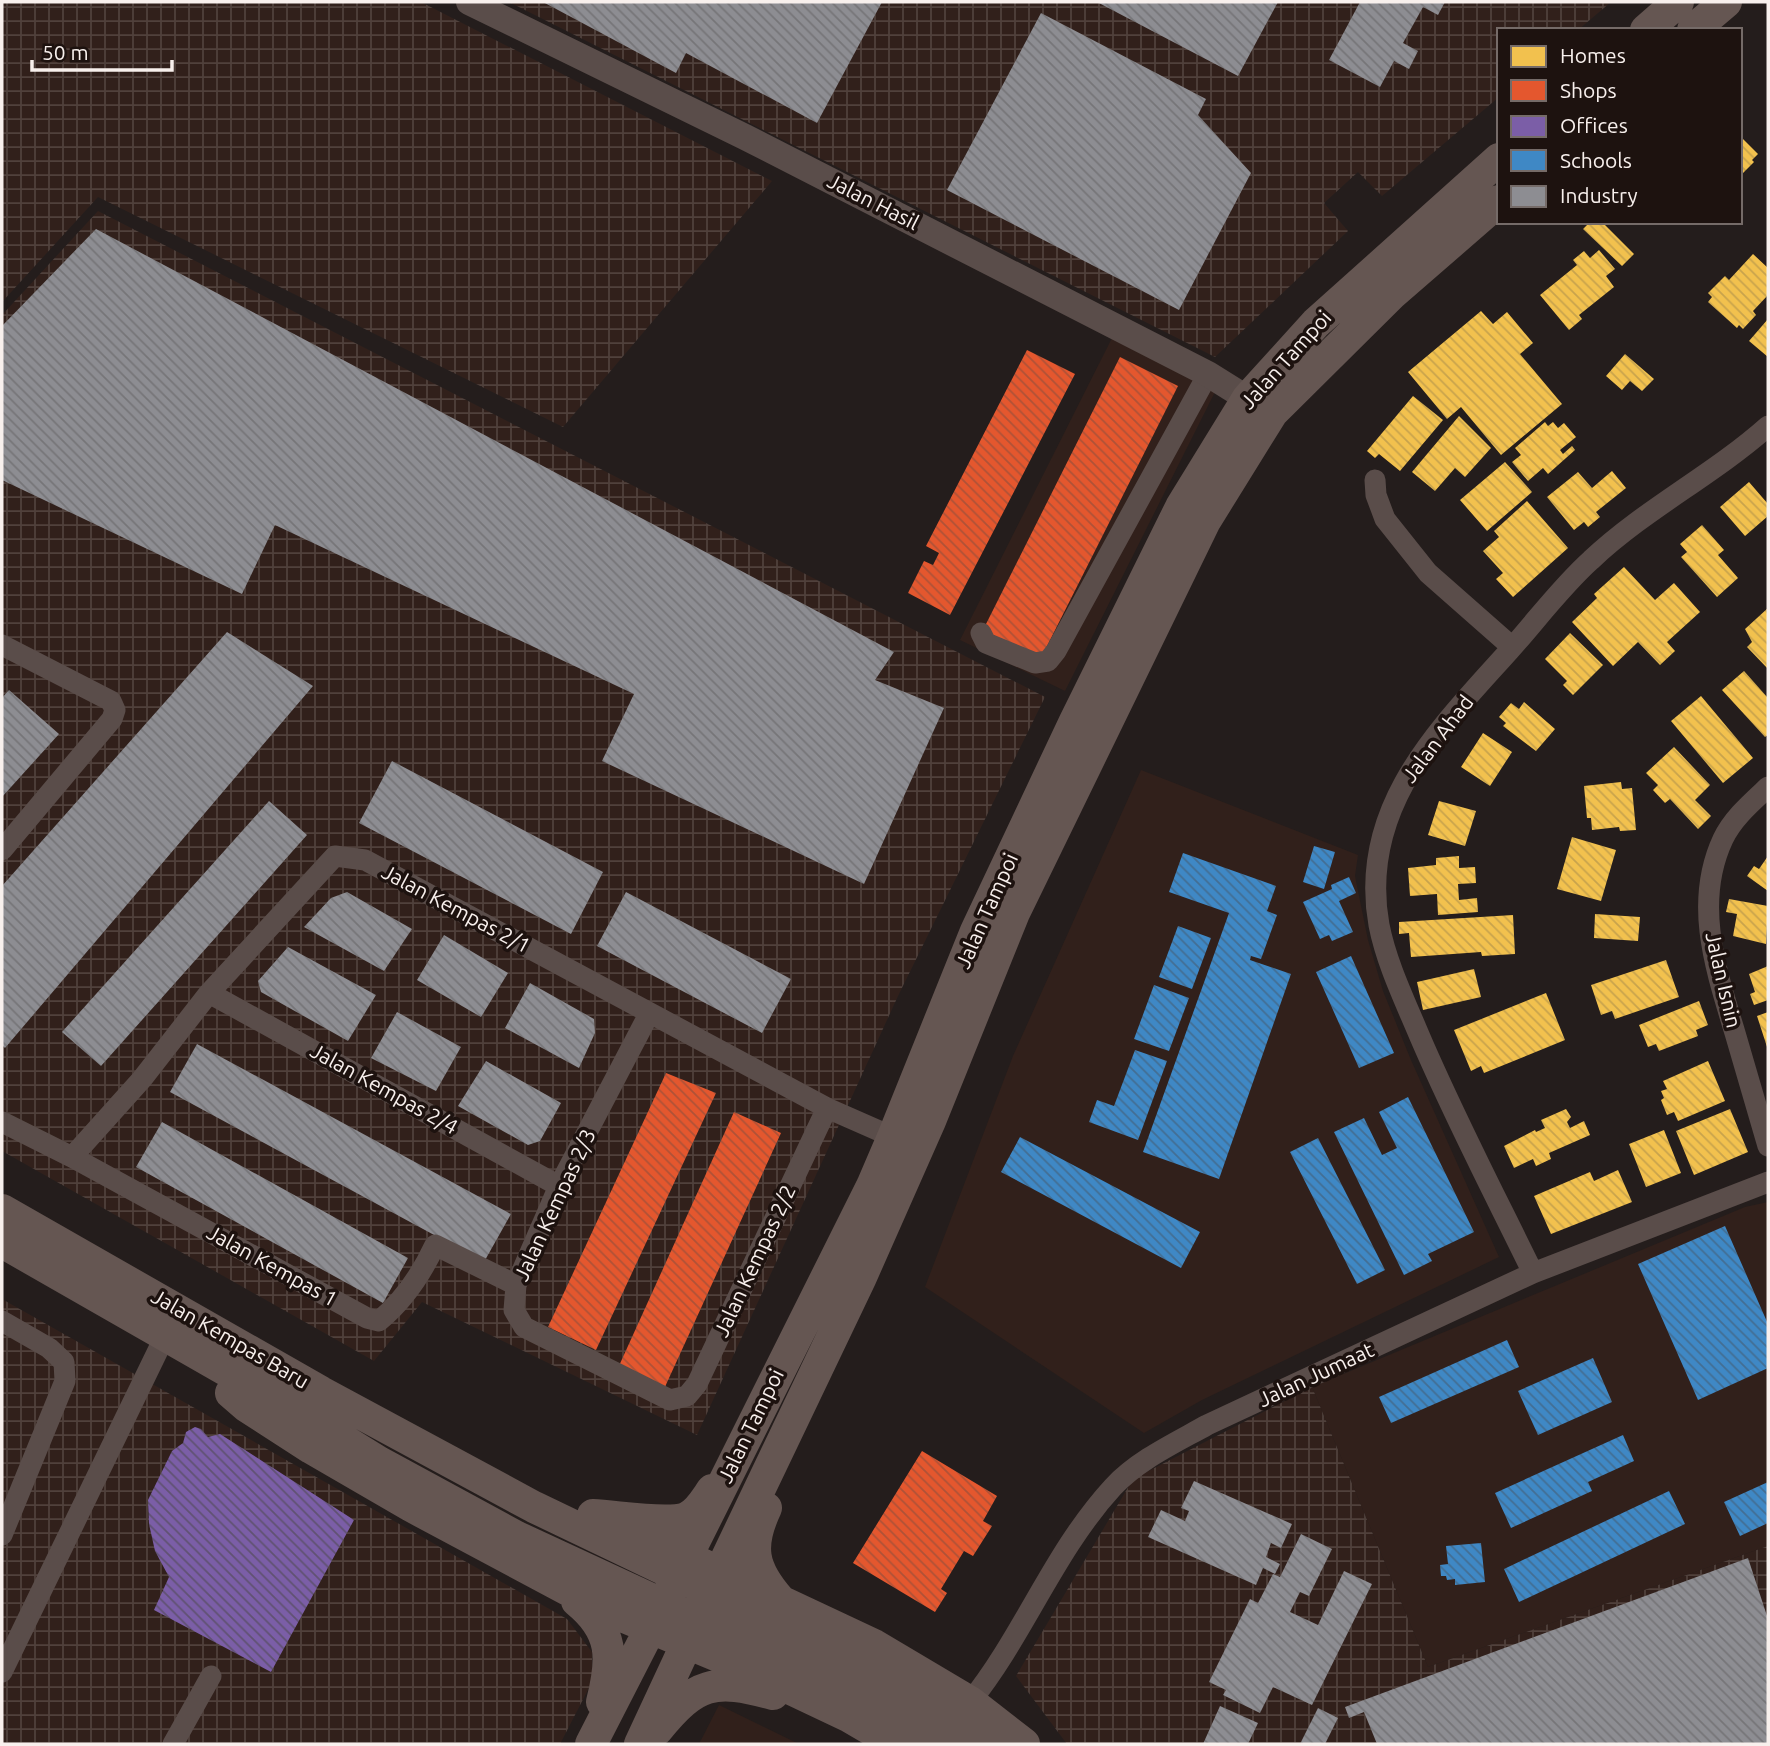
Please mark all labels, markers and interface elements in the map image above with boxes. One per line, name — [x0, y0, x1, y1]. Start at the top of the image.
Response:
scale bar — [32, 28, 172, 72]
legend — [1497, 28, 1742, 224]
text: 50 m — [42, 40, 89, 64]
text: Homes — [1560, 43, 1626, 67]
text: Shops — [1560, 78, 1617, 102]
text: Offices — [1560, 113, 1628, 137]
text: Schools — [1560, 148, 1632, 172]
street label: Jalan Hasil — [824, 168, 923, 234]
text: Industry — [1560, 183, 1638, 207]
street label: Jalan Tampoi — [1235, 305, 1336, 413]
street label: Jalan Ahad — [1397, 690, 1478, 787]
street label: Jalan Tampoi — [950, 849, 1022, 972]
street label: Jalan Kempas 2/1 — [378, 859, 535, 957]
street label: Jalan Isnin — [1701, 929, 1747, 1030]
street label: Jalan Kempas 2/4 — [307, 1038, 462, 1139]
street label: Jalan Kempas 2/3 — [508, 1125, 600, 1284]
street label: Jalan Kempas 2/2 — [708, 1181, 800, 1340]
street label: Jalan Kempas 1 — [203, 1219, 342, 1311]
street label: Jalan Kempas Baru — [148, 1283, 313, 1393]
street label: Jalan Jumaat — [1254, 1337, 1377, 1411]
street label: Jalan Tampoi — [712, 1365, 788, 1486]

